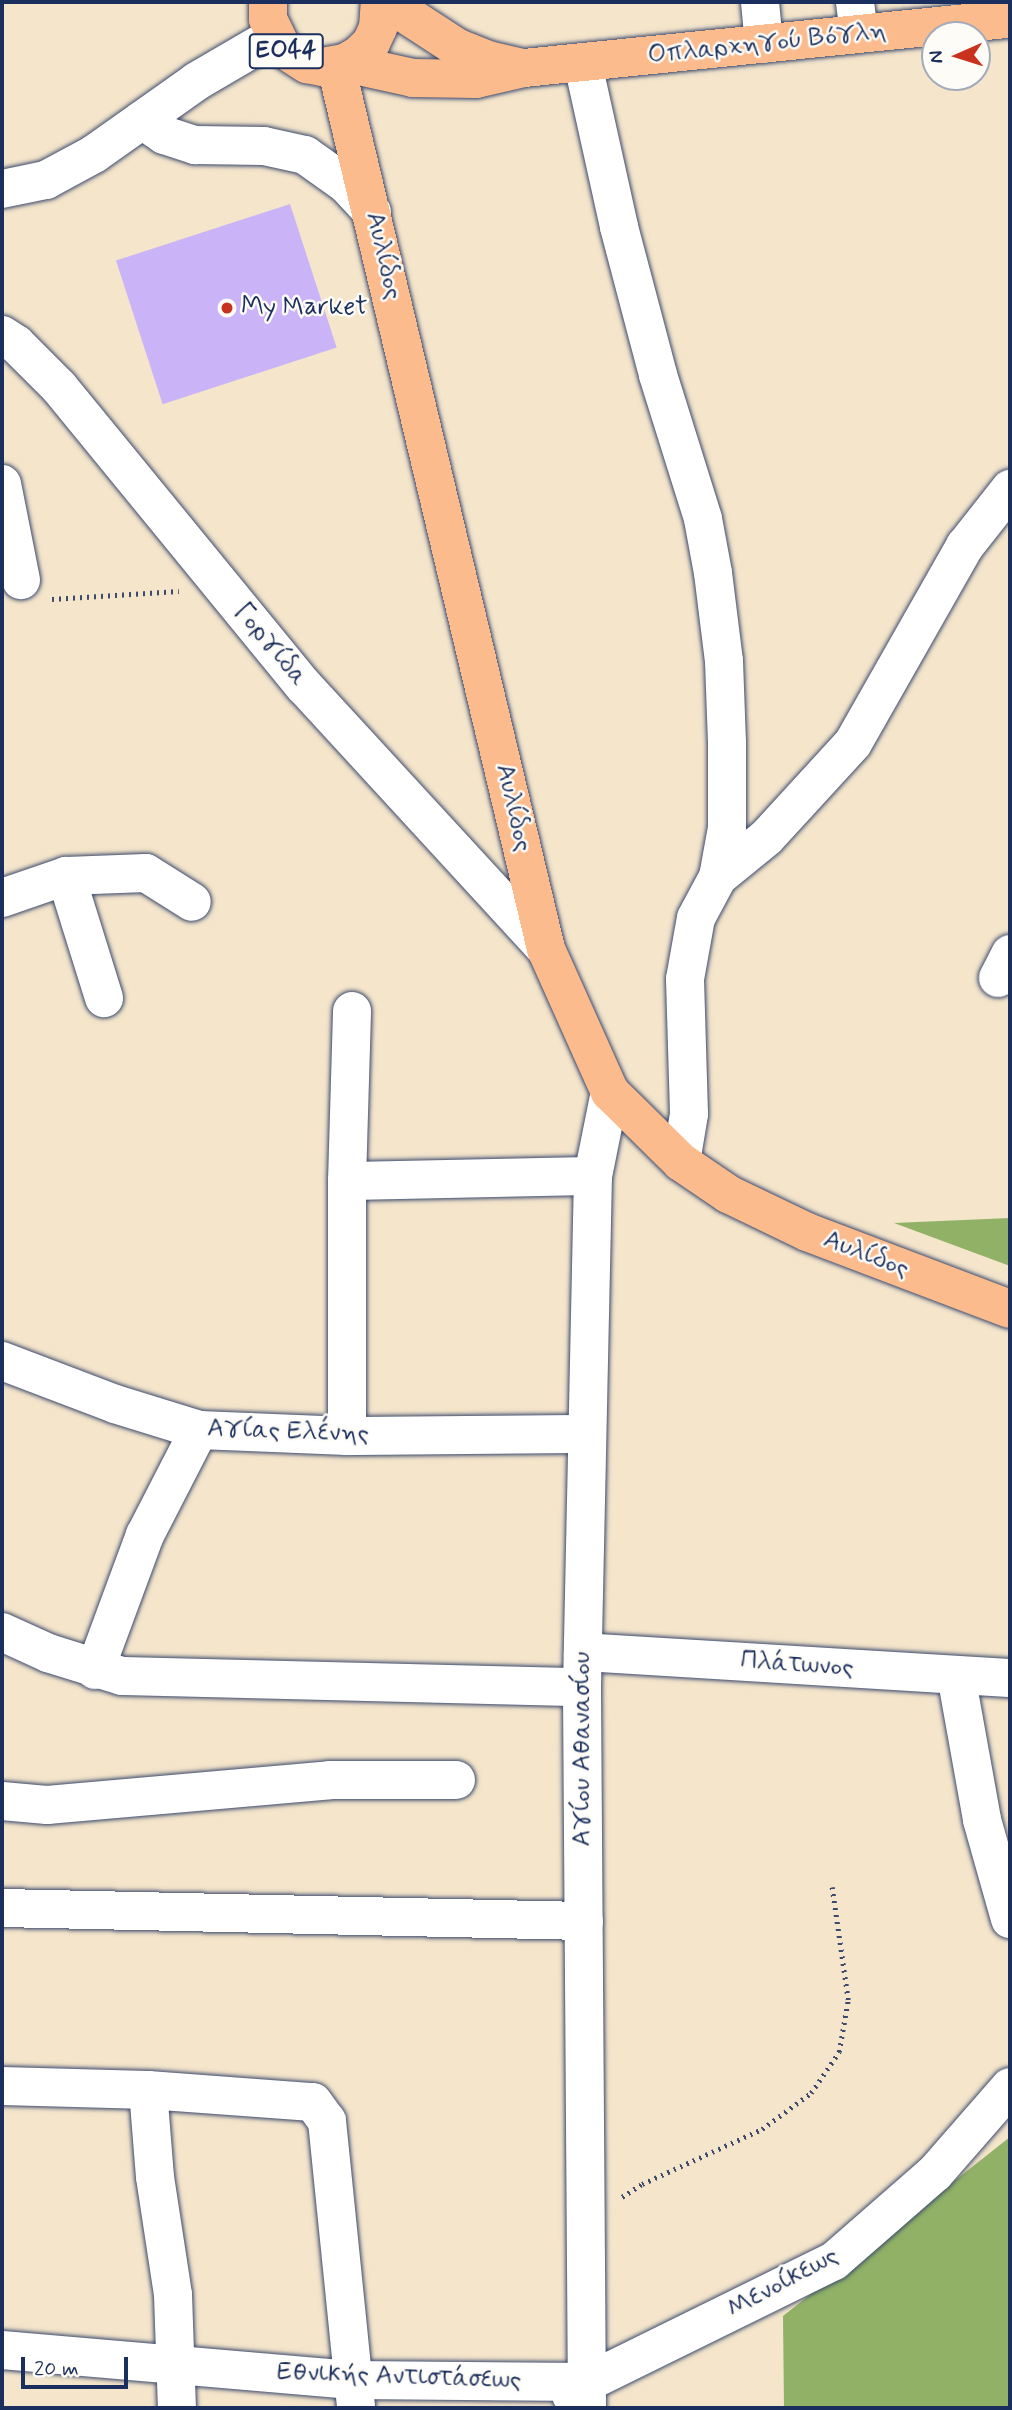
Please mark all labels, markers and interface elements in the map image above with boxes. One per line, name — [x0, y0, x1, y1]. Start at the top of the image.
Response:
street label: Οπλαρχηγού Βόγλη — [646, 16, 888, 72]
north arrow — [921, 21, 991, 91]
road number: ΕΟ44 — [247, 31, 324, 72]
text: N — [924, 50, 949, 64]
street label: Αυλίδος — [358, 209, 408, 303]
place label: My Market — [241, 292, 370, 324]
marker: My Market — [219, 300, 235, 316]
street label: Γοργίδα — [226, 597, 314, 693]
street label: Αυλίδος — [488, 761, 538, 855]
street label: Αυλίδος — [819, 1224, 913, 1286]
street label: Αγίας Ελένης — [207, 1414, 369, 1450]
street label: Πλάτωνος — [739, 1645, 855, 1685]
street label: Αγίου Αθανασίου — [567, 1651, 599, 1847]
street label: Μενοίκεως — [722, 2241, 844, 2325]
scale bar — [24, 2344, 131, 2388]
text: 20 m — [34, 2355, 79, 2383]
street label: Εθνικής Αντιστάσεως — [276, 2357, 522, 2397]

